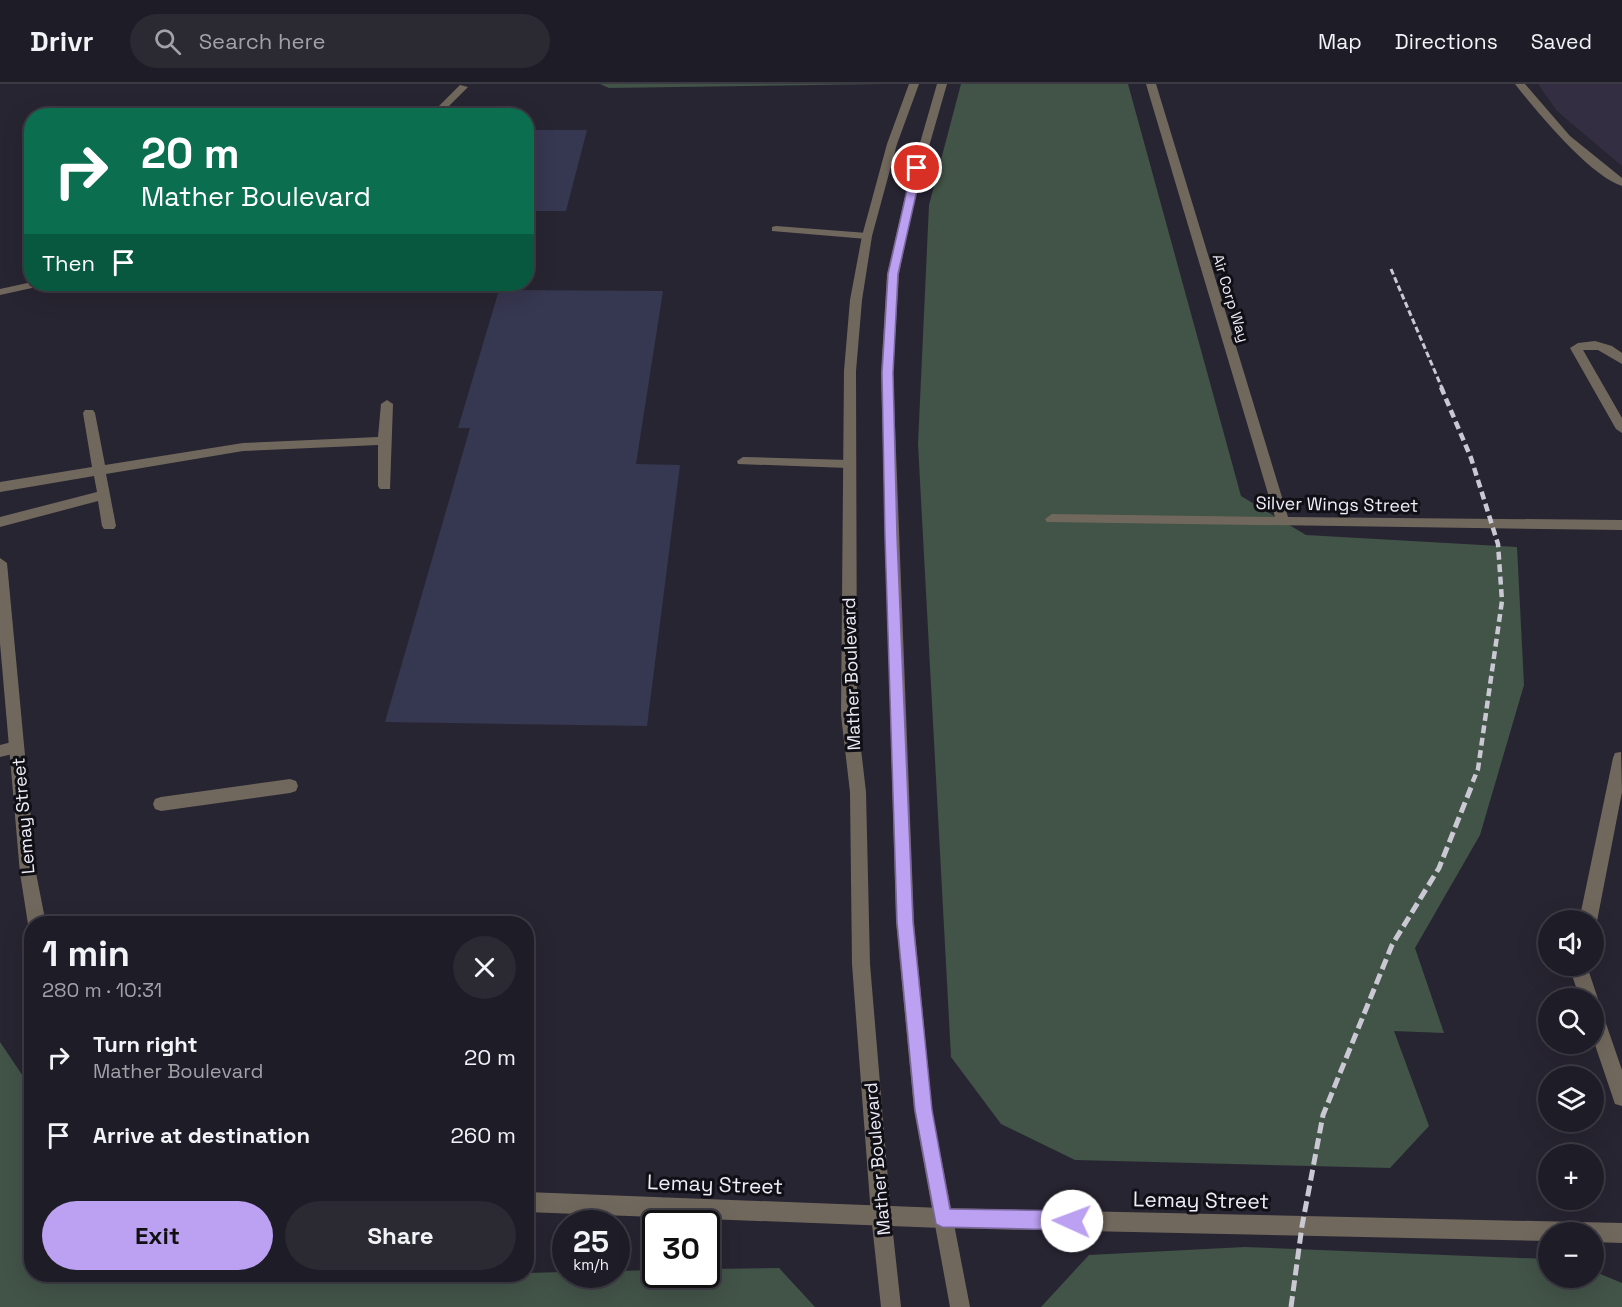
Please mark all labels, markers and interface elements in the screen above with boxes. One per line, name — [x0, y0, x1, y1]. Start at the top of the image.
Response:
search box — [130, 14, 550, 68]
text: Drivr — [30, 23, 94, 59]
icon: search — [151, 25, 184, 58]
text: Search here — [199, 27, 325, 55]
text: Map — [1318, 28, 1362, 55]
text: Directions — [1395, 28, 1498, 55]
text: Saved — [1531, 28, 1592, 55]
text: 20 m — [141, 127, 240, 180]
icon: right — [42, 132, 120, 210]
pin — [891, 142, 942, 193]
icon: arrive — [900, 151, 933, 184]
text: Mather Boulevard — [141, 179, 371, 214]
icon: arrive — [107, 246, 140, 279]
text: Then — [42, 249, 95, 277]
street label: Air Corp Way — [1209, 252, 1253, 344]
street label: Silver Wings Street — [1255, 491, 1419, 517]
street label: Mather Boulevard — [837, 597, 865, 751]
street label: Lemay Street — [6, 757, 40, 875]
map controls — [1538, 910, 1604, 1288]
button: sound — [1538, 910, 1604, 976]
text: 1 min — [42, 931, 130, 977]
button: close — [453, 936, 516, 999]
text: 280 m · 10:31 — [42, 977, 162, 1003]
button: search — [1538, 988, 1604, 1054]
text: Turn right — [93, 1030, 198, 1058]
icon: right — [42, 1041, 75, 1074]
text: 20 m — [464, 1043, 516, 1071]
text: Mather Boulevard — [93, 1058, 263, 1084]
button: layers — [1538, 1066, 1604, 1132]
street label: Mather Boulevard — [859, 1082, 895, 1236]
icon: arrive — [42, 1119, 75, 1152]
text: Arrive at destination — [93, 1121, 310, 1149]
text: 260 m — [451, 1121, 516, 1149]
button: + — [1538, 1144, 1604, 1210]
street label: Lemay Street — [647, 1168, 783, 1200]
street label: Lemay Street — [1133, 1185, 1269, 1215]
position arrow — [1040, 1189, 1104, 1253]
button: Exit — [42, 1201, 273, 1270]
button: Share — [285, 1201, 516, 1270]
speed limit sign: 30 — [642, 1210, 720, 1288]
text: 25 — [573, 1222, 609, 1261]
button: − — [1538, 1222, 1604, 1288]
text: km/h — [573, 1255, 609, 1274]

